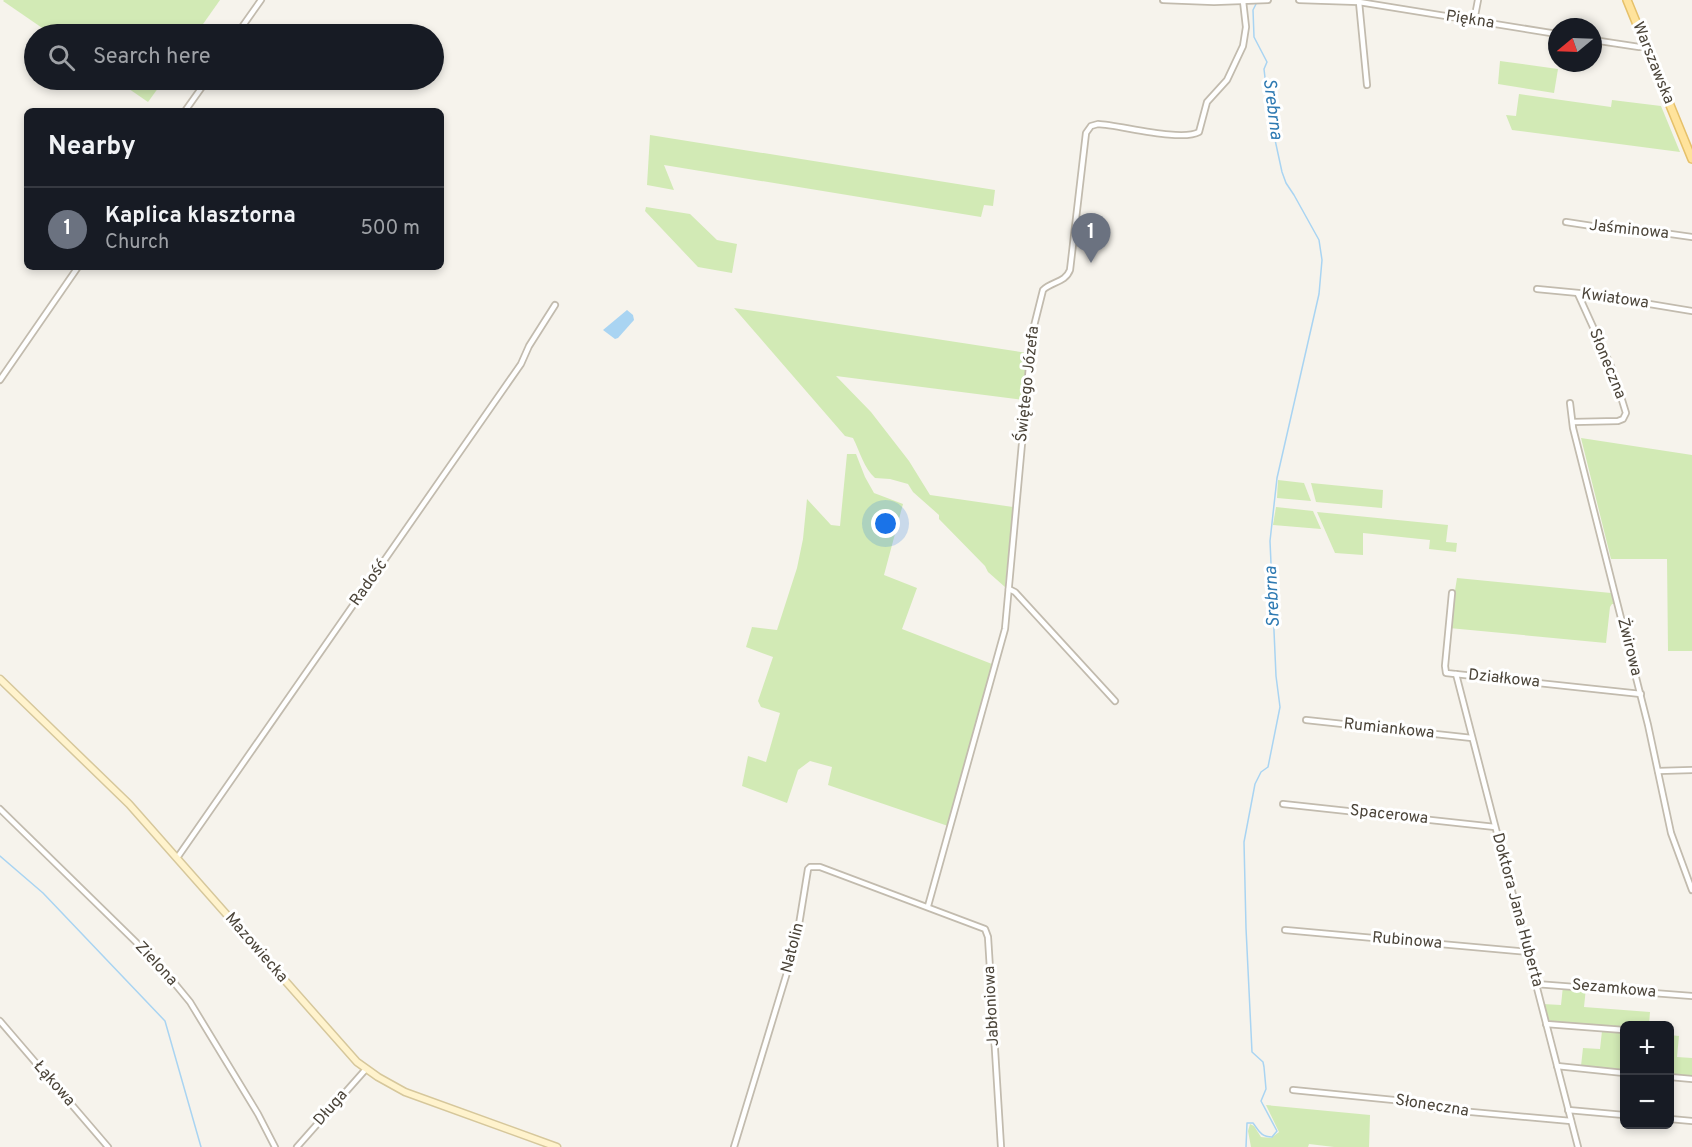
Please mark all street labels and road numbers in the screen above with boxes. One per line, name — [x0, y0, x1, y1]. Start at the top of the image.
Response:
street label: Piękna — [1444, 6, 1496, 34]
street label: Warszawska — [1627, 19, 1679, 107]
street label: Jaśminowa — [1588, 216, 1670, 244]
street label: Kwiatowa — [1580, 284, 1650, 314]
street label: Świętego Józefa — [1010, 325, 1044, 443]
street label: Słoneczna — [1584, 326, 1630, 402]
street label: Radość — [346, 556, 392, 610]
street label: Żwirowa — [1612, 616, 1647, 678]
street label: Działkowa — [1467, 665, 1541, 693]
street label: Rumiankowa — [1343, 714, 1435, 744]
street label: Spacerowa — [1349, 801, 1429, 829]
street label: Doktora Jana Huberta — [1487, 831, 1547, 989]
street label: Mazowiecka — [220, 909, 292, 987]
street label: Natolin — [777, 921, 809, 975]
street label: Rubinowa — [1371, 928, 1443, 954]
street label: Zielona — [130, 938, 182, 990]
street label: Jabłoniowa — [980, 965, 1004, 1047]
street label: Sezamkowa — [1571, 975, 1657, 1003]
street label: Łąkowa — [29, 1057, 79, 1111]
street label: Długa — [310, 1086, 352, 1130]
street label: Słoneczna — [1394, 1090, 1470, 1122]

